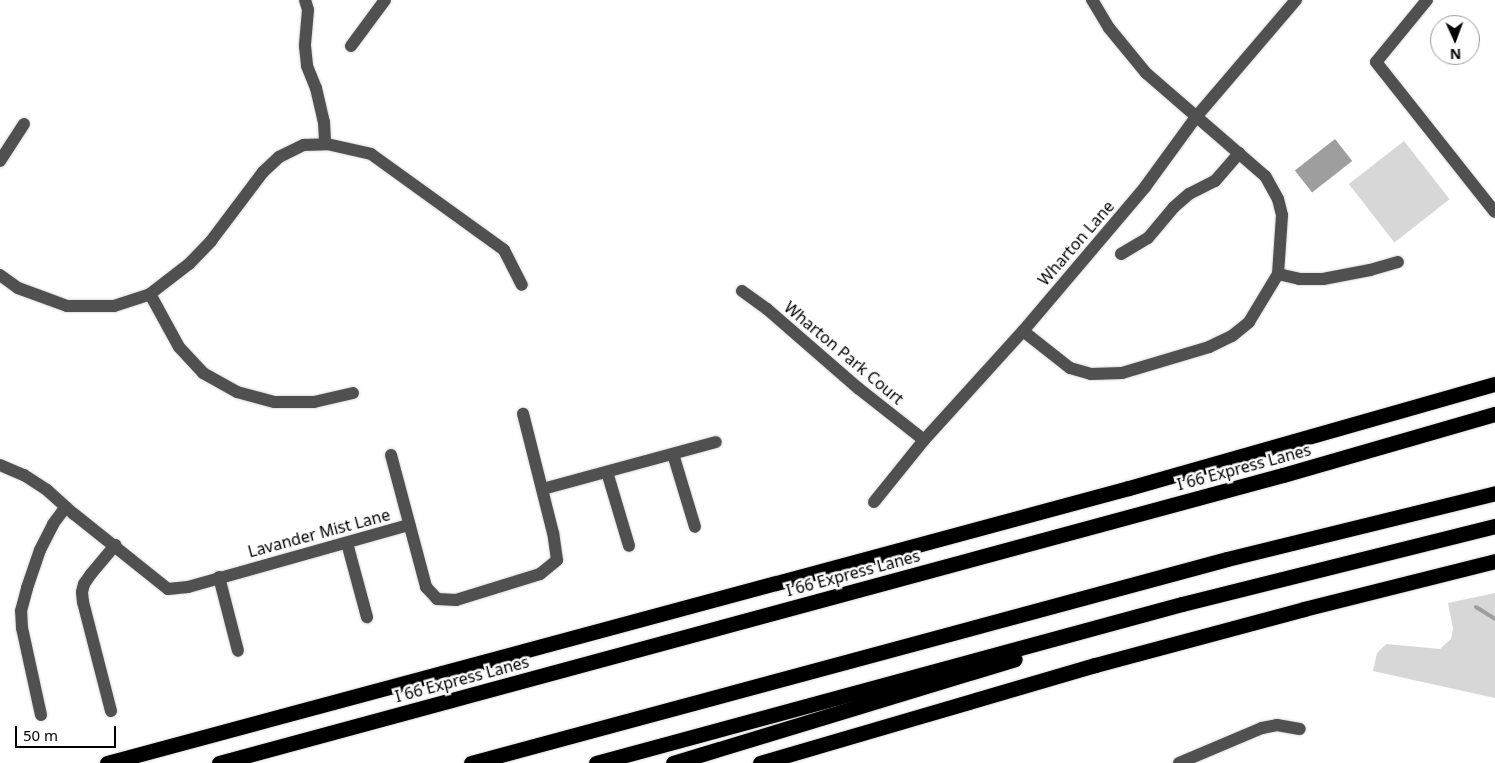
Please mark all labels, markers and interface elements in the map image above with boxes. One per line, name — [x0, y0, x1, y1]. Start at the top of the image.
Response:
north arrow — [1430, 15, 1480, 65]
text: N — [1449, 45, 1462, 64]
street label: Wharton Lane — [1034, 197, 1118, 289]
street label: Wharton Park Court — [780, 297, 908, 409]
street label: I 66 Express Lanes — [1175, 440, 1313, 494]
street label: Lavander Mist Lane — [246, 505, 392, 561]
street label: I 66 Express Lanes — [784, 546, 922, 600]
street label: I 66 Express Lanes — [393, 652, 531, 706]
scale bar — [18, 716, 119, 748]
text: 50 m — [23, 725, 58, 745]

